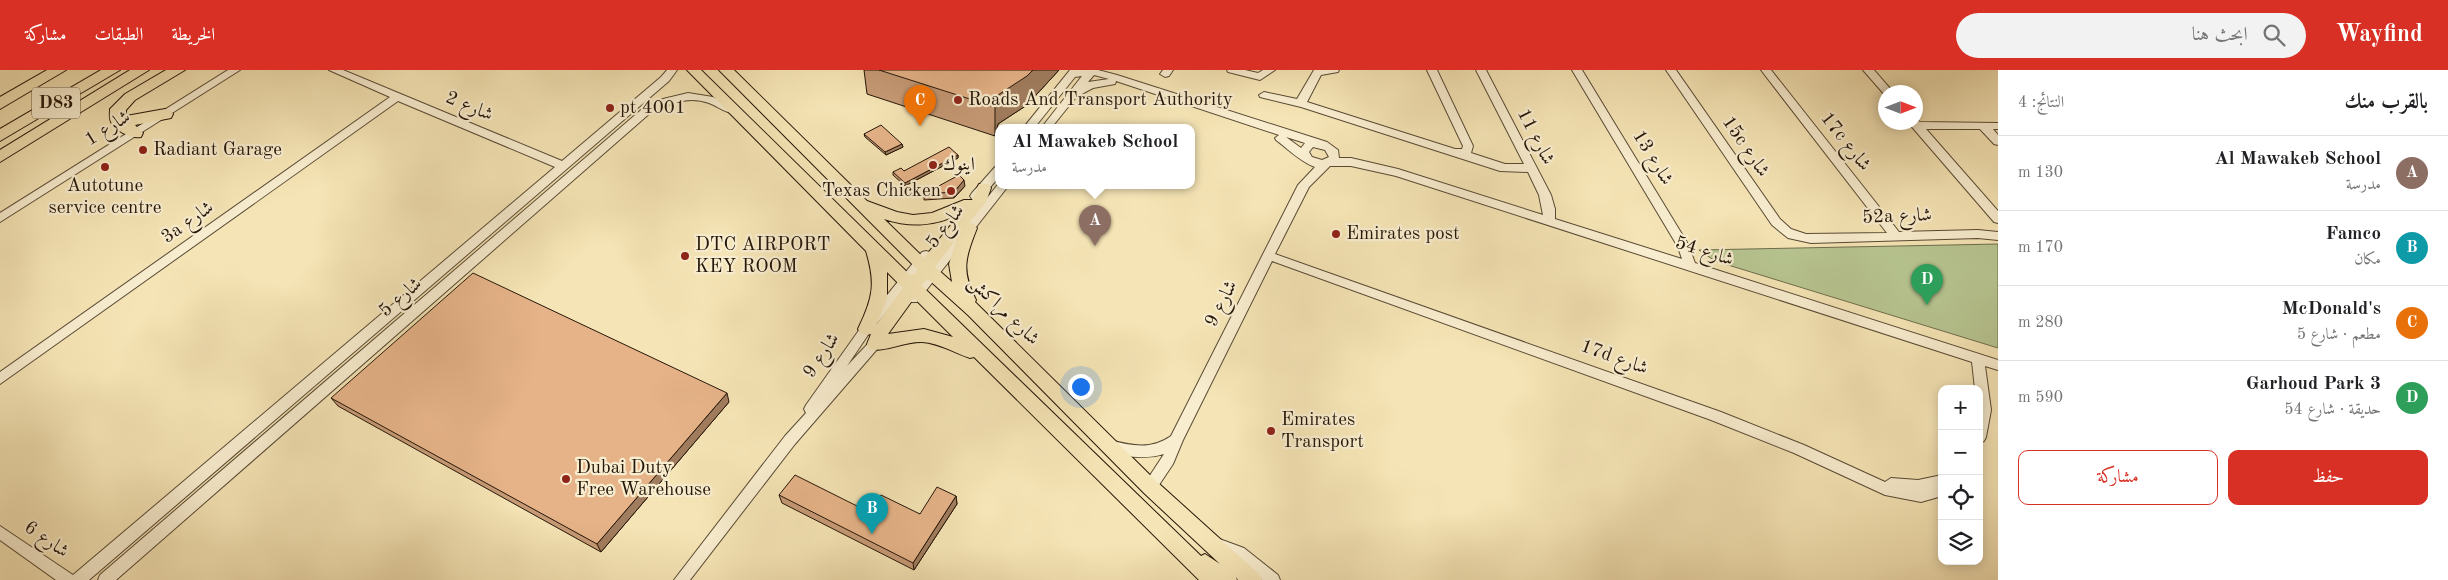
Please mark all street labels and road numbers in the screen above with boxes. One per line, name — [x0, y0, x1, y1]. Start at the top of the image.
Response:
road number: D83 — [32, 87, 80, 118]
street label: شارع 2 — [441, 89, 495, 129]
street label: شارع 11 — [1509, 106, 1557, 170]
street label: شارع 1 — [82, 108, 136, 154]
street label: 17c شارع — [1813, 109, 1874, 177]
street label: 15c شارع — [1715, 113, 1772, 183]
street label: شارع 13 — [1625, 127, 1676, 191]
street label: 3a شارع — [159, 198, 220, 251]
street label: شارع 5 — [923, 202, 972, 255]
street label: 52a شارع — [1862, 206, 1932, 232]
street label: شارع 54 — [1671, 234, 1736, 274]
street label: شارع مراكش — [961, 272, 1043, 352]
street label: شارع 5 — [376, 275, 428, 324]
street label: شارع 9 — [1202, 278, 1245, 332]
street label: شارع 9 — [800, 330, 847, 384]
street label: 17d شارع — [1576, 337, 1650, 383]
street label: شارع 6 — [18, 518, 72, 565]

